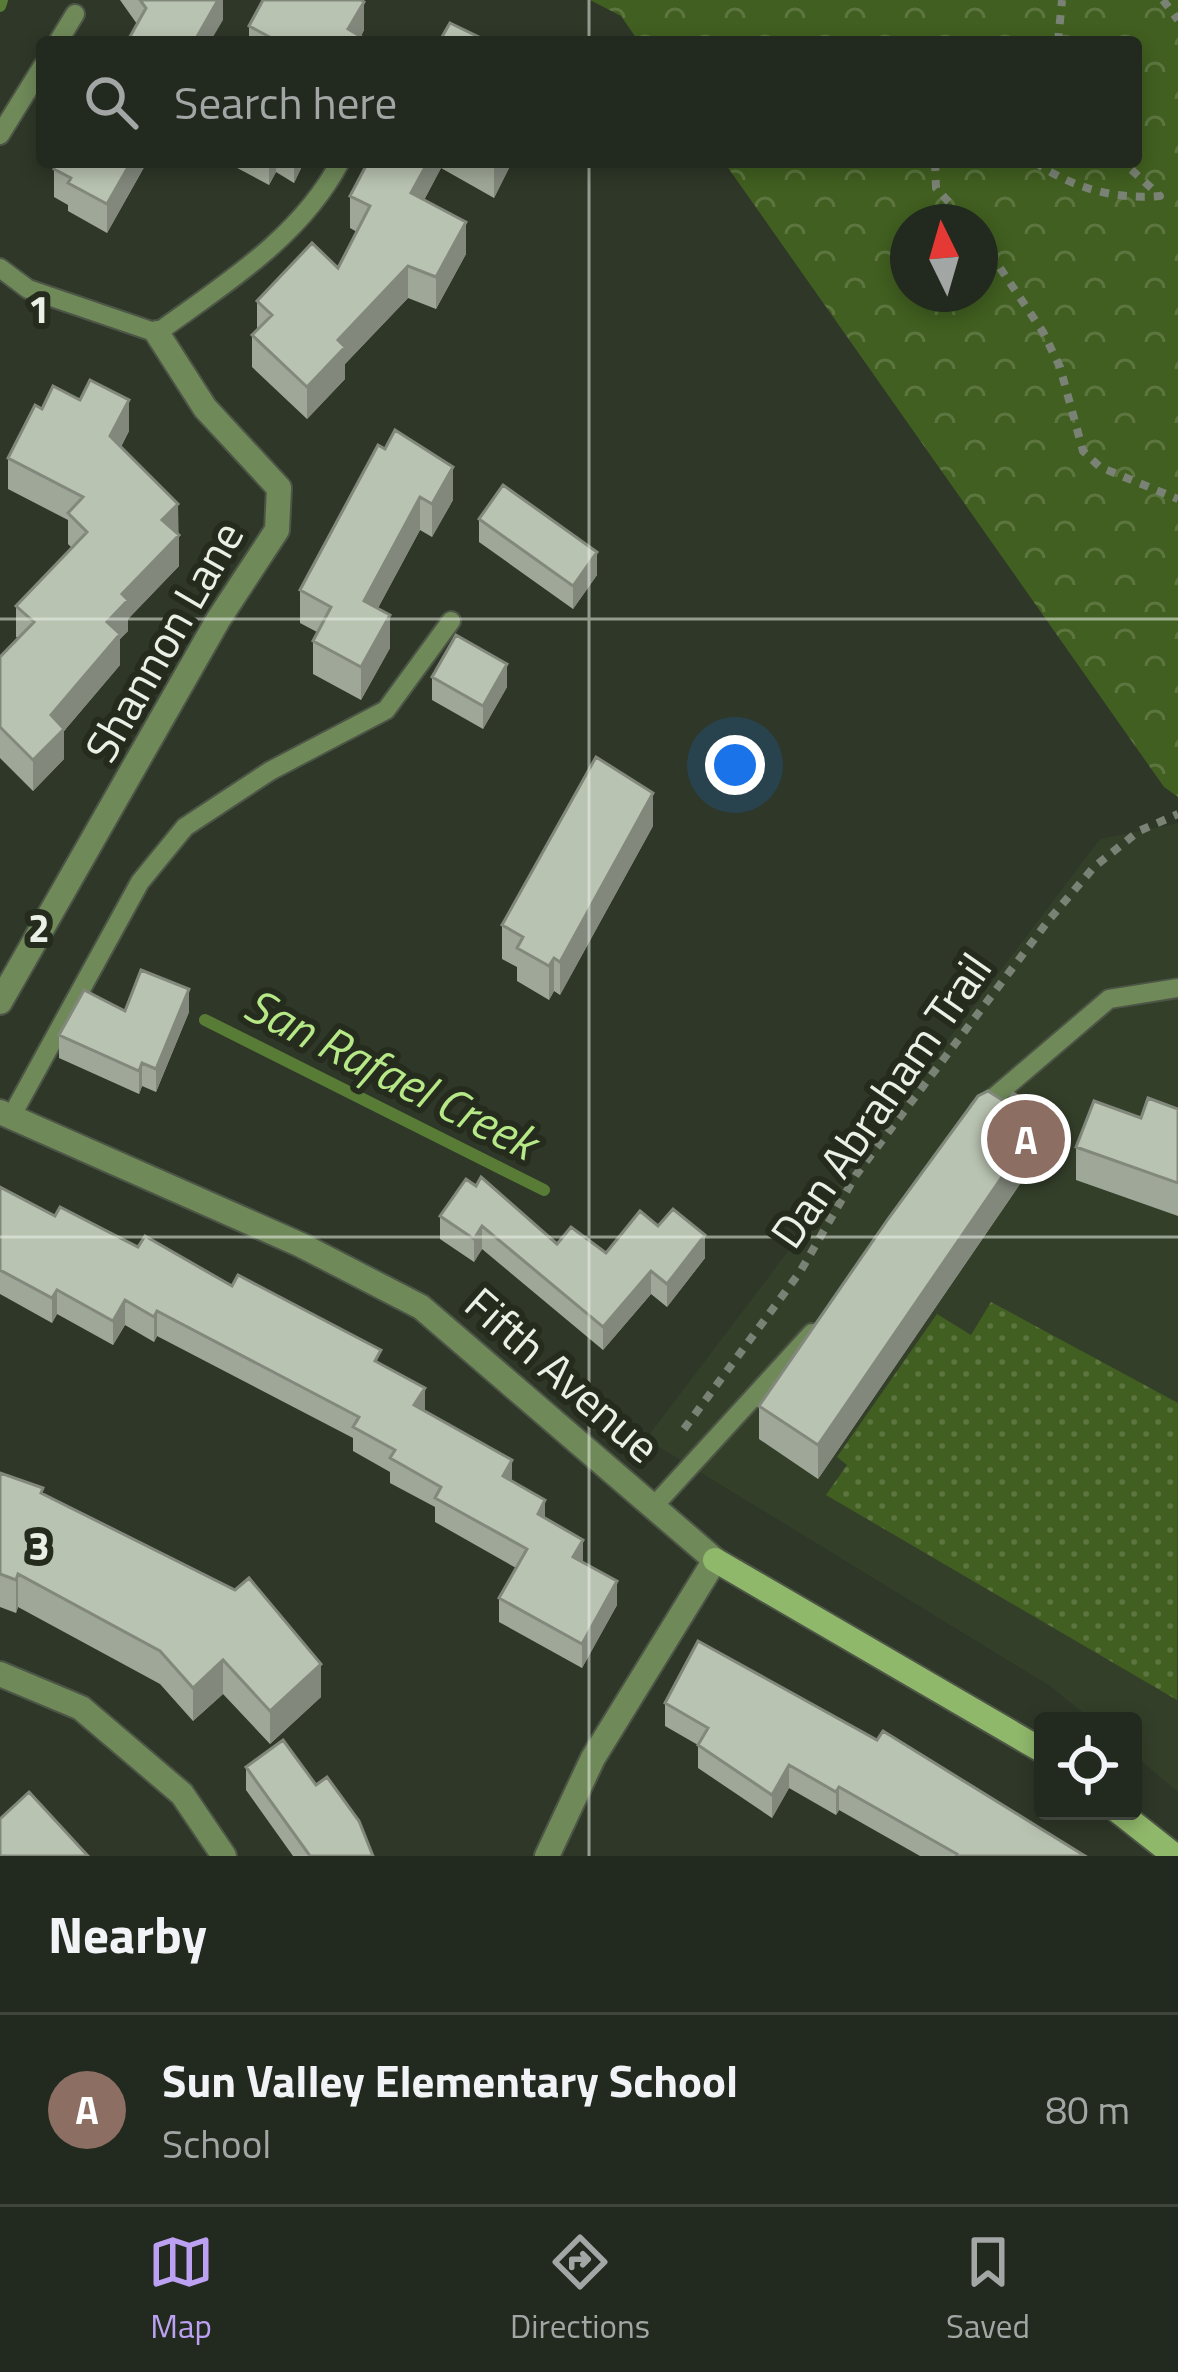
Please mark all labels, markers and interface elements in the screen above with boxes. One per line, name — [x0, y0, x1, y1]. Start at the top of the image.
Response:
search box — [36, 36, 1142, 168]
text: Search here — [174, 68, 397, 136]
icon: search — [78, 69, 144, 135]
north arrow — [890, 204, 998, 312]
text: 1 — [28, 279, 50, 338]
street label: Shannon Lane — [66, 508, 260, 774]
your location — [705, 735, 765, 795]
text: 2 — [28, 898, 50, 957]
street label: Dan Abraham Trail — [753, 939, 1007, 1261]
water label: San Rafael Creek — [232, 968, 555, 1181]
pin: A — [987, 1094, 1065, 1184]
street label: Fifth Avenue — [450, 1270, 676, 1478]
text: 3 — [28, 1516, 50, 1575]
map controls — [1034, 1712, 1142, 1820]
button: locate — [1034, 1712, 1142, 1820]
text: Nearby — [48, 1895, 207, 1973]
text: Sun Valley Elementary School — [162, 2046, 738, 2114]
text: A — [75, 2080, 99, 2139]
text: 80 m — [1045, 2080, 1130, 2139]
text: School — [162, 2114, 271, 2173]
tab: Map — [148, 2229, 214, 2351]
tab: Directions — [510, 2229, 650, 2351]
tab: Saved — [946, 2229, 1030, 2351]

